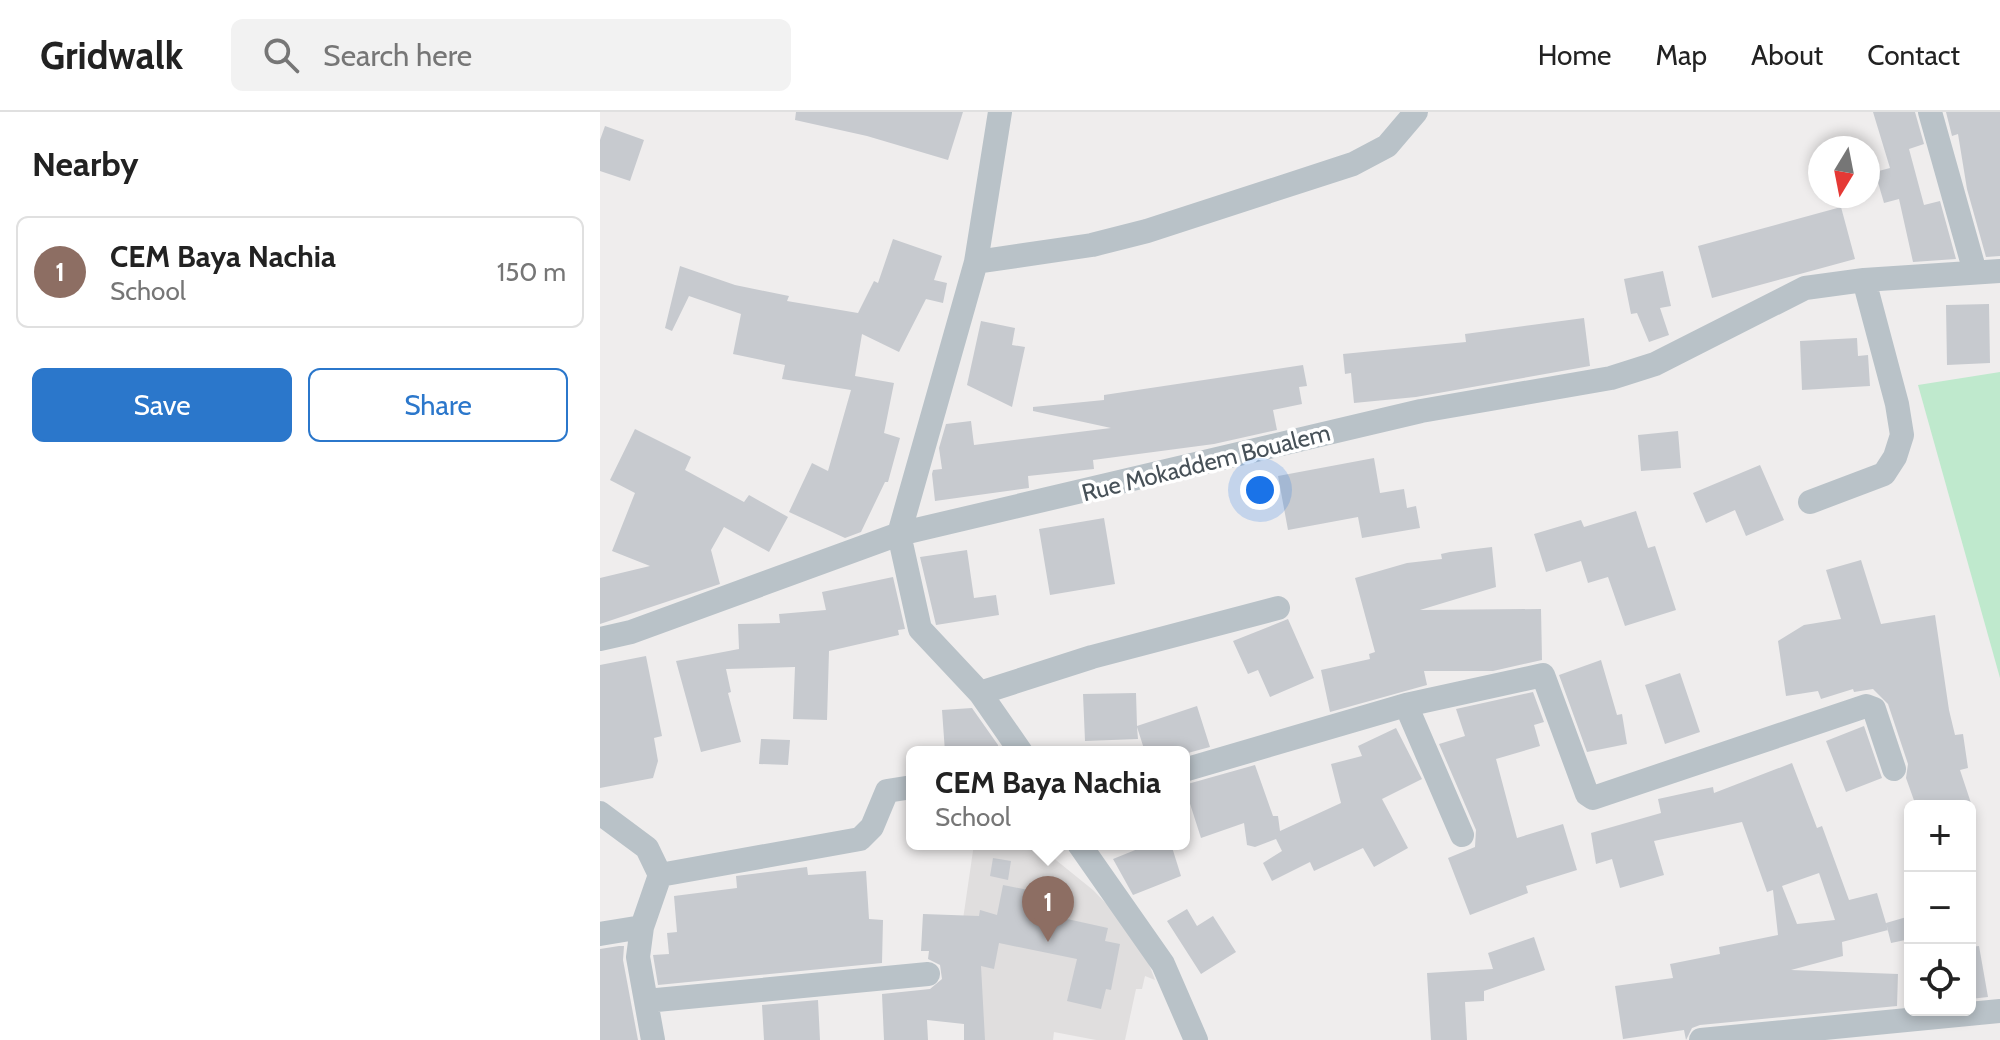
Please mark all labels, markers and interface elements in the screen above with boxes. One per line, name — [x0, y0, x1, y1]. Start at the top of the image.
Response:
search box — [231, 19, 791, 91]
text: Gridwalk — [40, 32, 183, 79]
icon: search — [259, 33, 303, 77]
text: Search here — [323, 37, 472, 74]
text: Home — [1538, 38, 1611, 72]
text: Map — [1655, 38, 1707, 72]
text: About — [1751, 38, 1823, 72]
text: Contact — [1867, 38, 1960, 72]
north arrow — [1808, 136, 1880, 208]
text: Nearby — [32, 143, 139, 185]
text: CEM Baya Nachia — [110, 238, 336, 275]
text: 1 — [55, 256, 65, 288]
text: 150 m — [497, 256, 566, 288]
text: School — [110, 275, 186, 307]
button: Save — [32, 368, 292, 442]
button: Share — [308, 368, 568, 442]
street label: Rue Mokaddem Boualem — [1079, 418, 1333, 507]
your location — [1240, 470, 1280, 510]
popup — [906, 746, 1190, 850]
text: CEM Baya Nachia — [935, 764, 1161, 801]
map controls — [1904, 800, 1976, 1016]
button: + — [1904, 800, 1976, 872]
text: School — [935, 801, 1011, 833]
button: − — [1904, 872, 1976, 944]
pin: 1 — [1022, 876, 1074, 942]
button: locate — [1904, 944, 1976, 1016]

